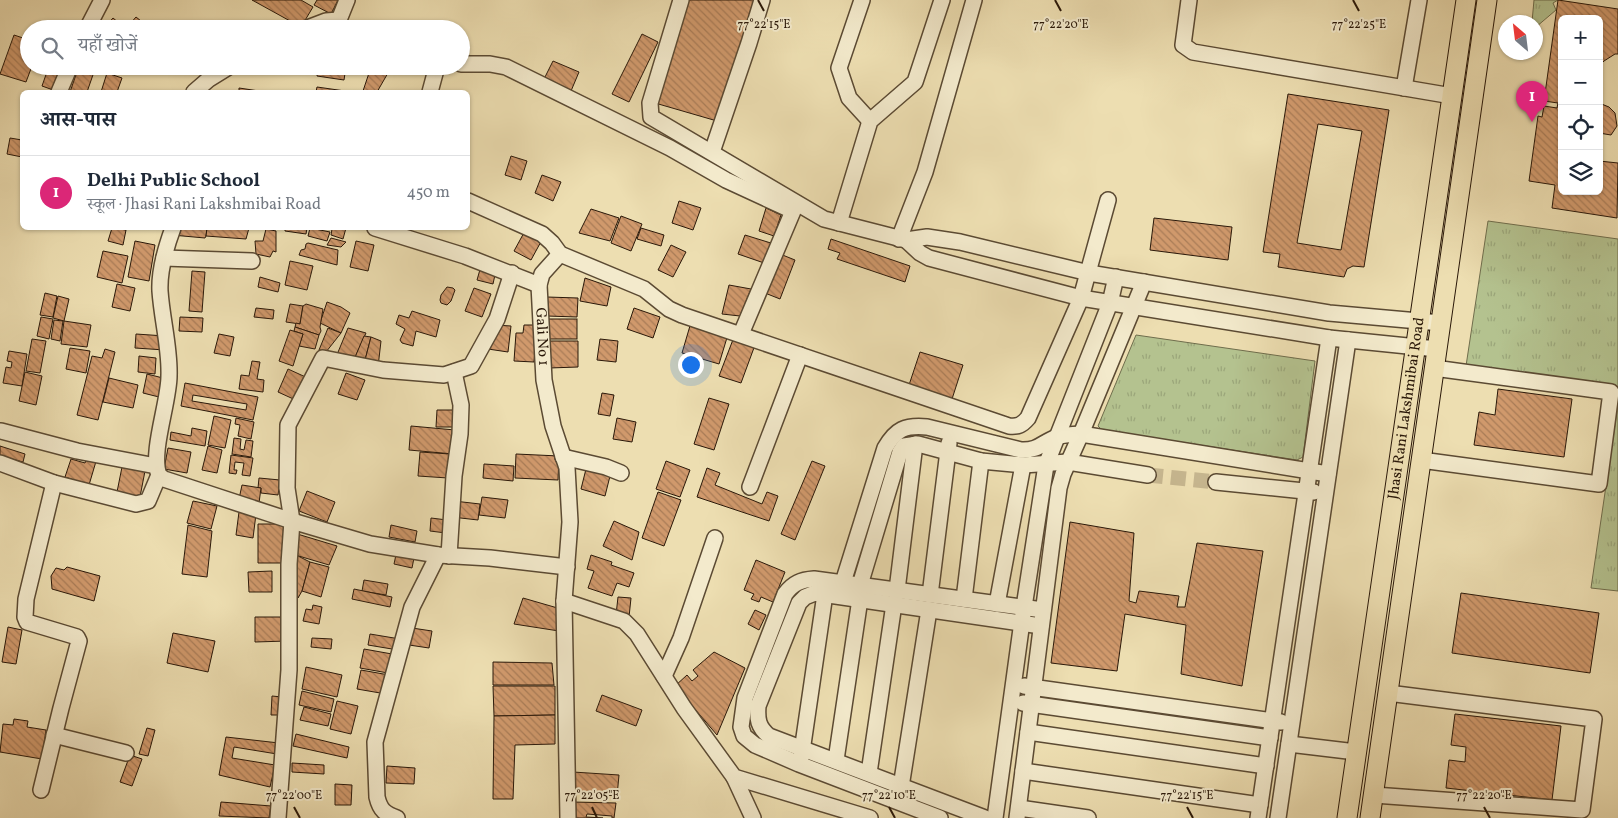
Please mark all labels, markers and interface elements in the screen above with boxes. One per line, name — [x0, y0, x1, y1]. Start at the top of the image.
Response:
north arrow — [1498, 15, 1543, 60]
map controls — [1558, 15, 1603, 195]
button: + — [1558, 15, 1603, 60]
text: 77°22'15"E — [738, 17, 790, 33]
text: 77°22'20"E — [1033, 17, 1089, 33]
text: 77°22'25"E — [1332, 17, 1386, 33]
search box — [20, 20, 470, 75]
text: यहाँ खोजें — [78, 33, 137, 59]
icon: search — [38, 34, 66, 62]
button: − — [1558, 60, 1603, 105]
pin: 1 — [1516, 81, 1548, 122]
button: locate — [1558, 105, 1603, 150]
text: आस-पास — [40, 106, 116, 135]
button: layers — [1558, 150, 1603, 195]
text: Delhi Public School — [87, 168, 260, 194]
text: 1 — [53, 182, 59, 204]
text: 450 m — [407, 182, 450, 204]
text: स्कूल · Jhasi Rani Lakshmibai Road — [87, 194, 321, 216]
street label: Gali No 1 — [530, 307, 554, 366]
street label: Jhasi Rani Lakshmibai Road — [1383, 316, 1430, 501]
your location — [678, 352, 704, 378]
text: 77°22'00"E — [266, 788, 322, 804]
text: 77°22'05"E — [565, 788, 620, 804]
text: 77°22'10"E — [862, 788, 916, 804]
text: 77°22'15"E — [1161, 788, 1213, 804]
text: 77°22'20"E — [1456, 788, 1512, 804]

